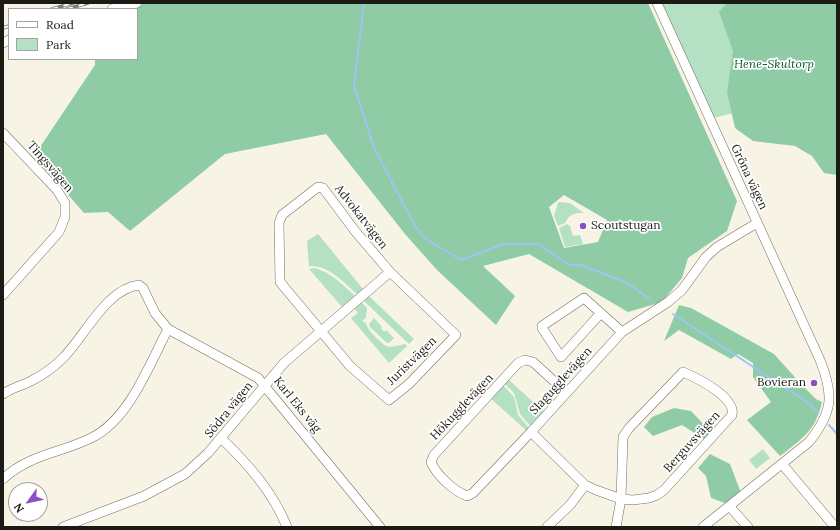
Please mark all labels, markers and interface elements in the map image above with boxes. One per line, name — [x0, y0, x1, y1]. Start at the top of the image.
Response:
legend — [8, 8, 138, 60]
text: Road — [46, 17, 74, 32]
text: Park — [46, 37, 71, 52]
park label: Hene-Skultorp — [734, 58, 814, 72]
street label: Tingsvägen — [24, 138, 76, 196]
street label: Gröna vägen — [728, 142, 770, 212]
street label: Advokatvägen — [331, 182, 391, 252]
place label: Scoutstugan — [591, 219, 660, 233]
marker: Scoutstugan — [578, 221, 588, 231]
street label: Juristvägen — [384, 334, 440, 388]
street label: Slagugglevägen — [527, 344, 595, 418]
street label: Hökugglevägen — [428, 371, 496, 443]
street label: Karl Eks väg — [270, 374, 324, 436]
place label: Bovieran — [757, 376, 806, 390]
marker: Bovieran — [809, 378, 819, 388]
street label: Södra vägen — [202, 379, 256, 441]
street label: Berguvsvägen — [661, 409, 723, 475]
north arrow — [8, 482, 48, 522]
text: N — [11, 501, 27, 515]

